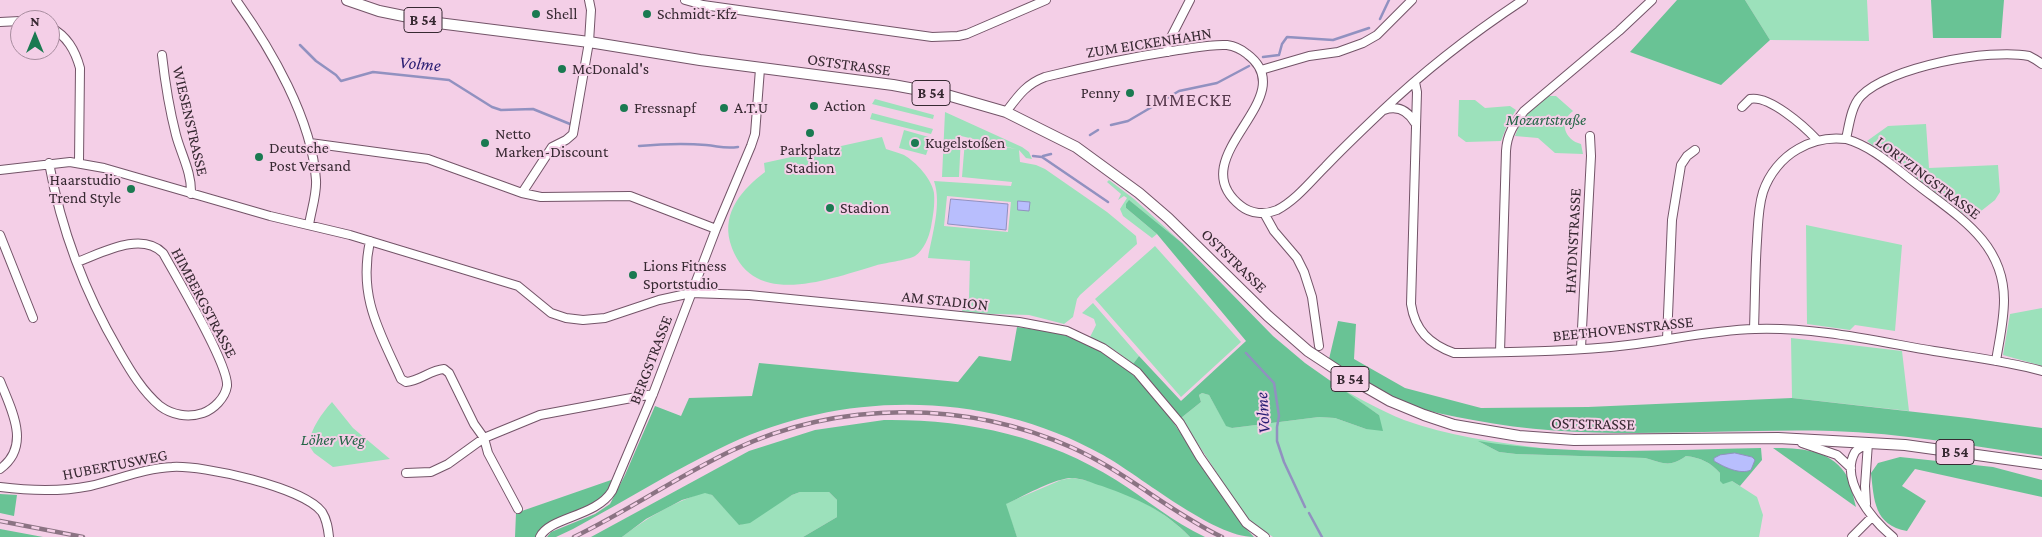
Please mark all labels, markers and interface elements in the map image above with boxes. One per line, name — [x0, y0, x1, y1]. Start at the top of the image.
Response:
place label: Shell — [546, 4, 578, 24]
place label: Schmidt-Kfz — [657, 4, 737, 24]
road number: B 54 — [404, 8, 442, 32]
marker: Shell — [530, 8, 542, 20]
marker: Schmidt-Kfz — [641, 8, 653, 20]
north arrow — [10, 10, 60, 60]
text: N — [30, 13, 40, 29]
street label: ZUM EICKENHAHN — [1085, 24, 1213, 62]
street label: OSTSTRASSE — [806, 50, 892, 80]
water label: Volme — [398, 51, 442, 77]
place label: McDonald's — [572, 59, 649, 79]
marker: McDonald's — [556, 63, 568, 75]
street label: WIESENSTRASSE — [168, 64, 212, 178]
road number: B 54 — [912, 80, 950, 106]
place label: Penny — [1081, 83, 1120, 103]
marker: Penny — [1124, 87, 1136, 99]
district label: IMMECKE — [1145, 89, 1233, 111]
place label: Action — [824, 96, 866, 116]
place label: Fressnapf — [634, 98, 696, 118]
place label: A.T.U — [734, 98, 768, 118]
marker: Action — [808, 100, 820, 112]
marker: Fressnapf — [618, 102, 630, 114]
marker: A.T.U — [718, 102, 730, 114]
park label: Mozartstraße — [1506, 110, 1586, 130]
place label: Netto Marken-Discount — [495, 124, 608, 162]
marker: Parkplatz Stadion — [804, 127, 816, 139]
street label: LORTZINGSTRASSE — [1872, 132, 1984, 224]
place label: Kugelstoßen — [925, 133, 1005, 153]
marker: Netto Marken-Discount — [479, 137, 491, 149]
marker: Kugelstoßen — [909, 137, 921, 149]
place label: Deutsche Post Versand — [269, 138, 351, 176]
place label: Parkplatz Stadion — [780, 140, 840, 178]
marker: Deutsche Post Versand — [253, 151, 265, 163]
place label: Haarstudio Trend Style — [49, 170, 121, 208]
marker: Haarstudio Trend Style — [125, 183, 137, 195]
street label: HAYDNSTRASSE — [1561, 188, 1585, 294]
place label: Stadion — [840, 198, 889, 218]
marker: Stadion — [824, 202, 836, 214]
street label: OSTSTRASSE — [1197, 225, 1271, 297]
street label: HIMBERGSTRASSE — [167, 245, 241, 361]
place label: Lions Fitness Sportstudio — [643, 256, 726, 294]
marker: Lions Fitness Sportstudio — [627, 269, 639, 281]
street label: AM STADION — [901, 287, 989, 315]
street label: BEETHOVENSTRASSE — [1552, 312, 1694, 346]
street label: BERGSTRASSE — [625, 313, 677, 407]
road number: B 54 — [1331, 366, 1369, 392]
water label: Volme — [1251, 392, 1275, 434]
street label: OSTSTRASSE — [1551, 414, 1635, 434]
park label: Löher Weg — [301, 430, 365, 450]
road number: B 54 — [1936, 440, 1974, 464]
street label: HUBERTUSWEG — [61, 445, 169, 485]

